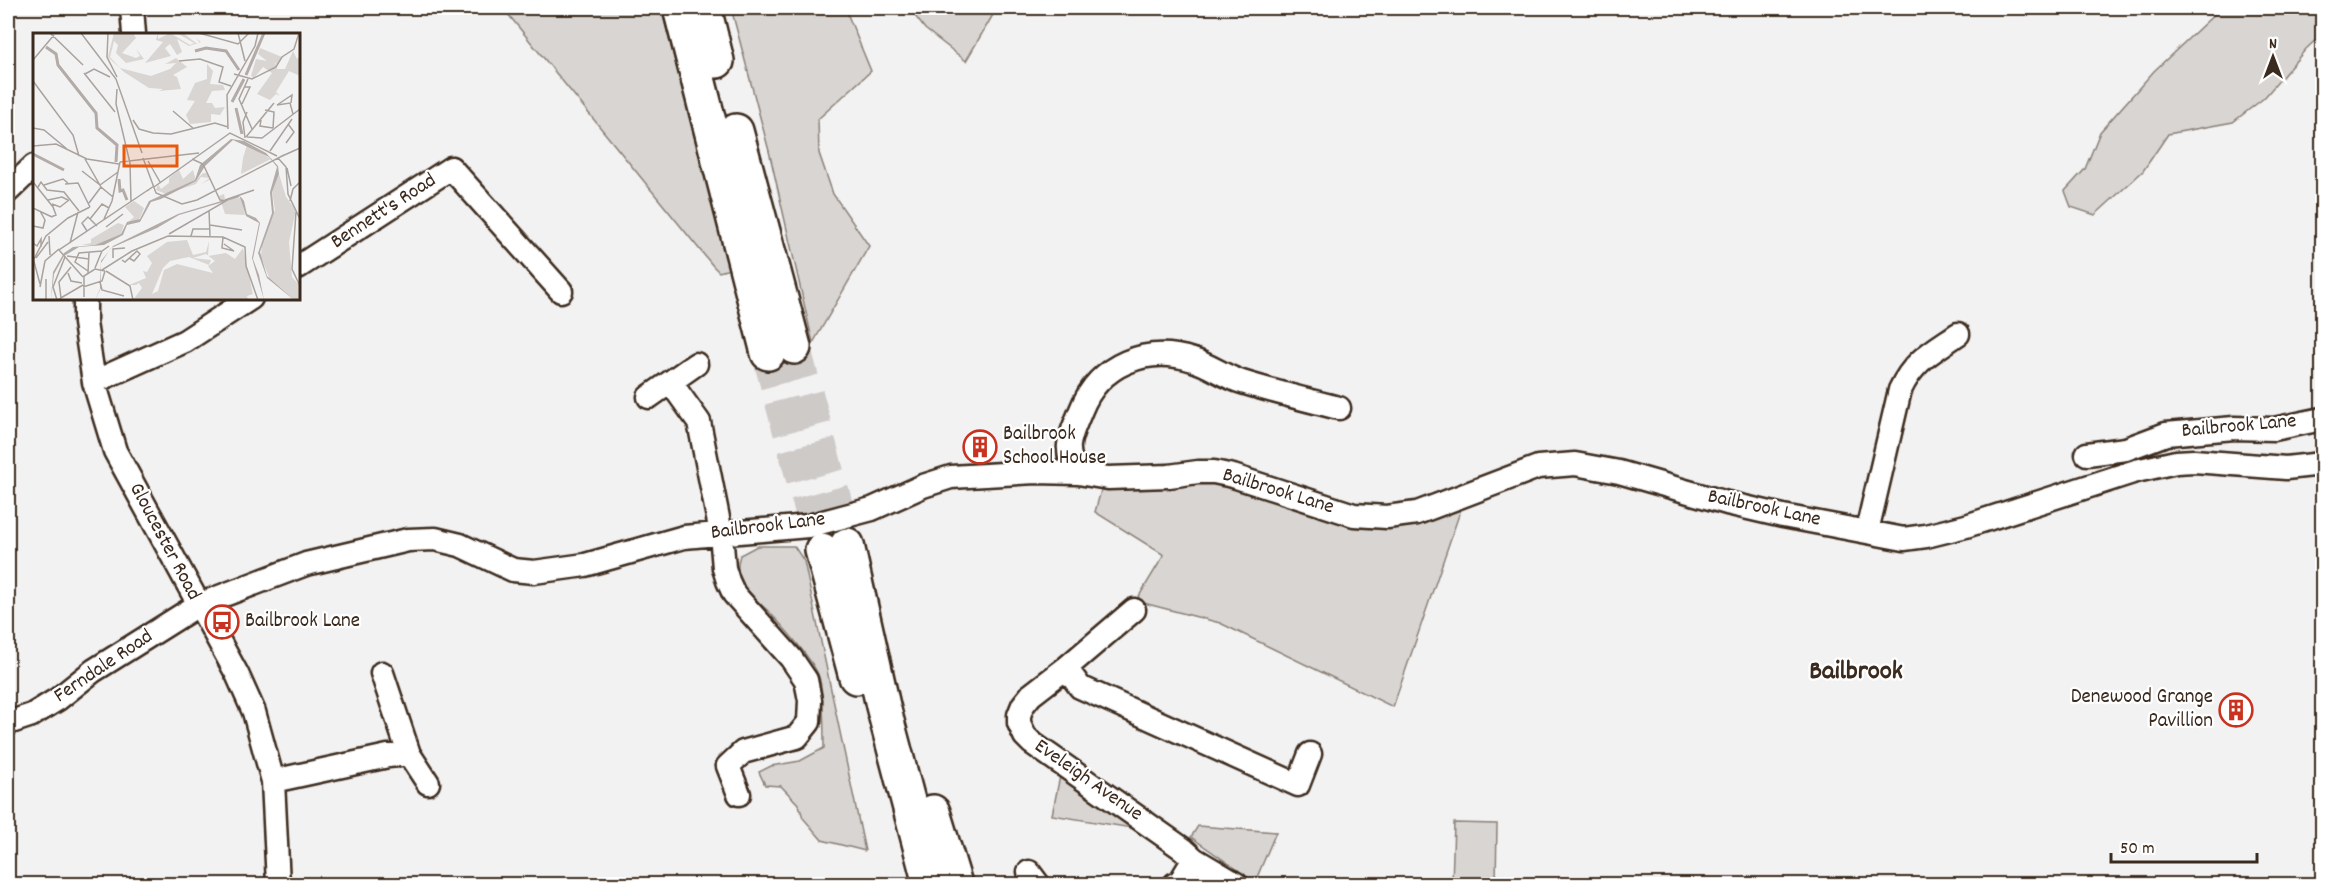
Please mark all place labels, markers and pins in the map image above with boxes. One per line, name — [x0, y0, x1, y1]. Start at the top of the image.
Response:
place label: Bailbrook School House — [1003, 420, 1106, 474]
building icon: Bailbrook School House — [962, 429, 998, 465]
bus stop icon: Bailbrook Lane — [204, 604, 240, 640]
place label: Bailbrook Lane — [245, 607, 360, 637]
place label: Denewood Grange Pavillion — [2071, 683, 2213, 737]
building icon: Denewood Grange Pavillion — [2218, 692, 2254, 728]

